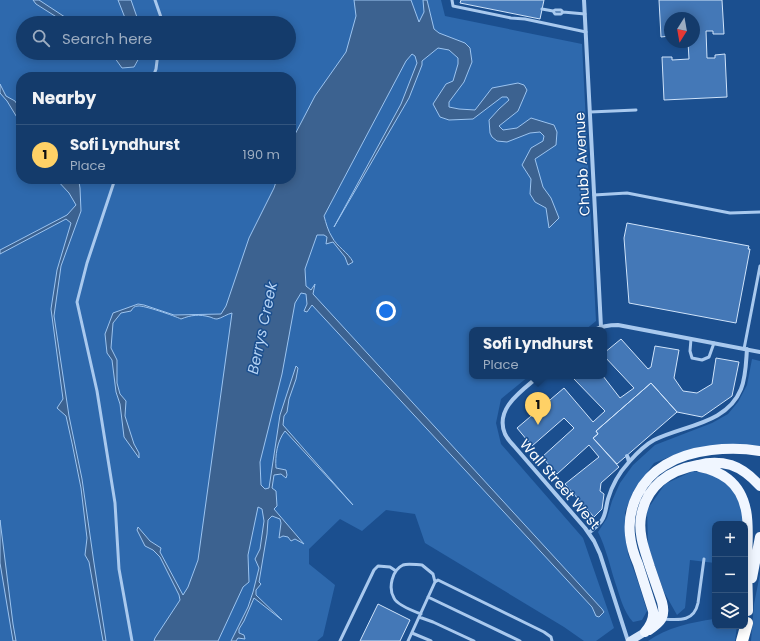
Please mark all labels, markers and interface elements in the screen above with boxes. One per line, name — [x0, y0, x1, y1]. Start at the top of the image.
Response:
north arrow — [664, 12, 700, 48]
search box — [16, 16, 296, 60]
icon: search — [30, 27, 52, 49]
text: Search here — [62, 28, 152, 49]
text: Nearby — [32, 86, 96, 110]
street label: Chubb Avenue — [569, 111, 595, 216]
text: Sofi Lyndhurst — [70, 134, 180, 155]
text: 1 — [43, 145, 47, 164]
text: 190 m — [243, 145, 280, 164]
text: Place — [70, 156, 105, 175]
water label: Berrys Creek — [242, 279, 282, 376]
your location — [376, 301, 396, 321]
popup — [469, 327, 607, 379]
text: Sofi Lyndhurst — [483, 333, 593, 354]
text: Place — [483, 355, 519, 374]
pin: 1 — [525, 392, 551, 425]
street label: Wall Street West — [515, 435, 605, 533]
map controls — [712, 521, 748, 629]
button: + — [712, 521, 748, 557]
button: − — [712, 557, 748, 593]
button: layers — [712, 593, 748, 629]

